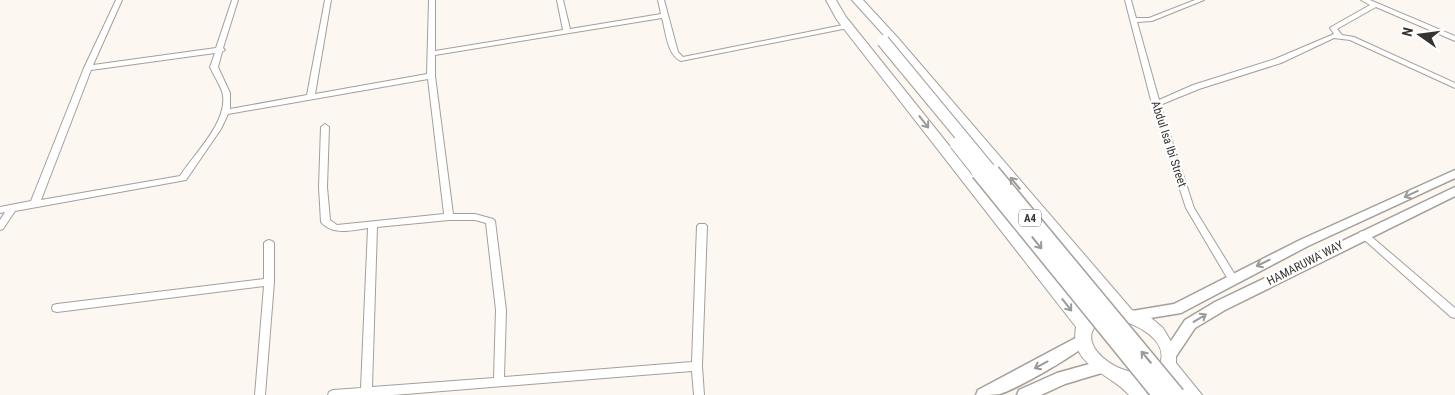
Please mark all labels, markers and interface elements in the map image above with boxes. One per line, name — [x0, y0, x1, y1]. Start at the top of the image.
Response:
north arrow — [1395, 10, 1445, 60]
text: N — [1399, 26, 1416, 38]
street label: Abdul Isa Ibi Street — [1148, 99, 1190, 189]
one-way arrow — [918, 115, 929, 128]
one-way arrow — [1009, 177, 1021, 190]
one-way arrow — [1404, 190, 1419, 200]
road number: A4 — [1019, 210, 1041, 227]
one-way arrow — [1031, 236, 1042, 249]
street label: HAMARUWA WAY — [1264, 237, 1346, 288]
one-way arrow — [1256, 258, 1271, 268]
one-way arrow — [1062, 298, 1073, 311]
one-way arrow — [1193, 312, 1207, 322]
one-way arrow — [1141, 351, 1152, 364]
one-way arrow — [1034, 361, 1049, 371]

